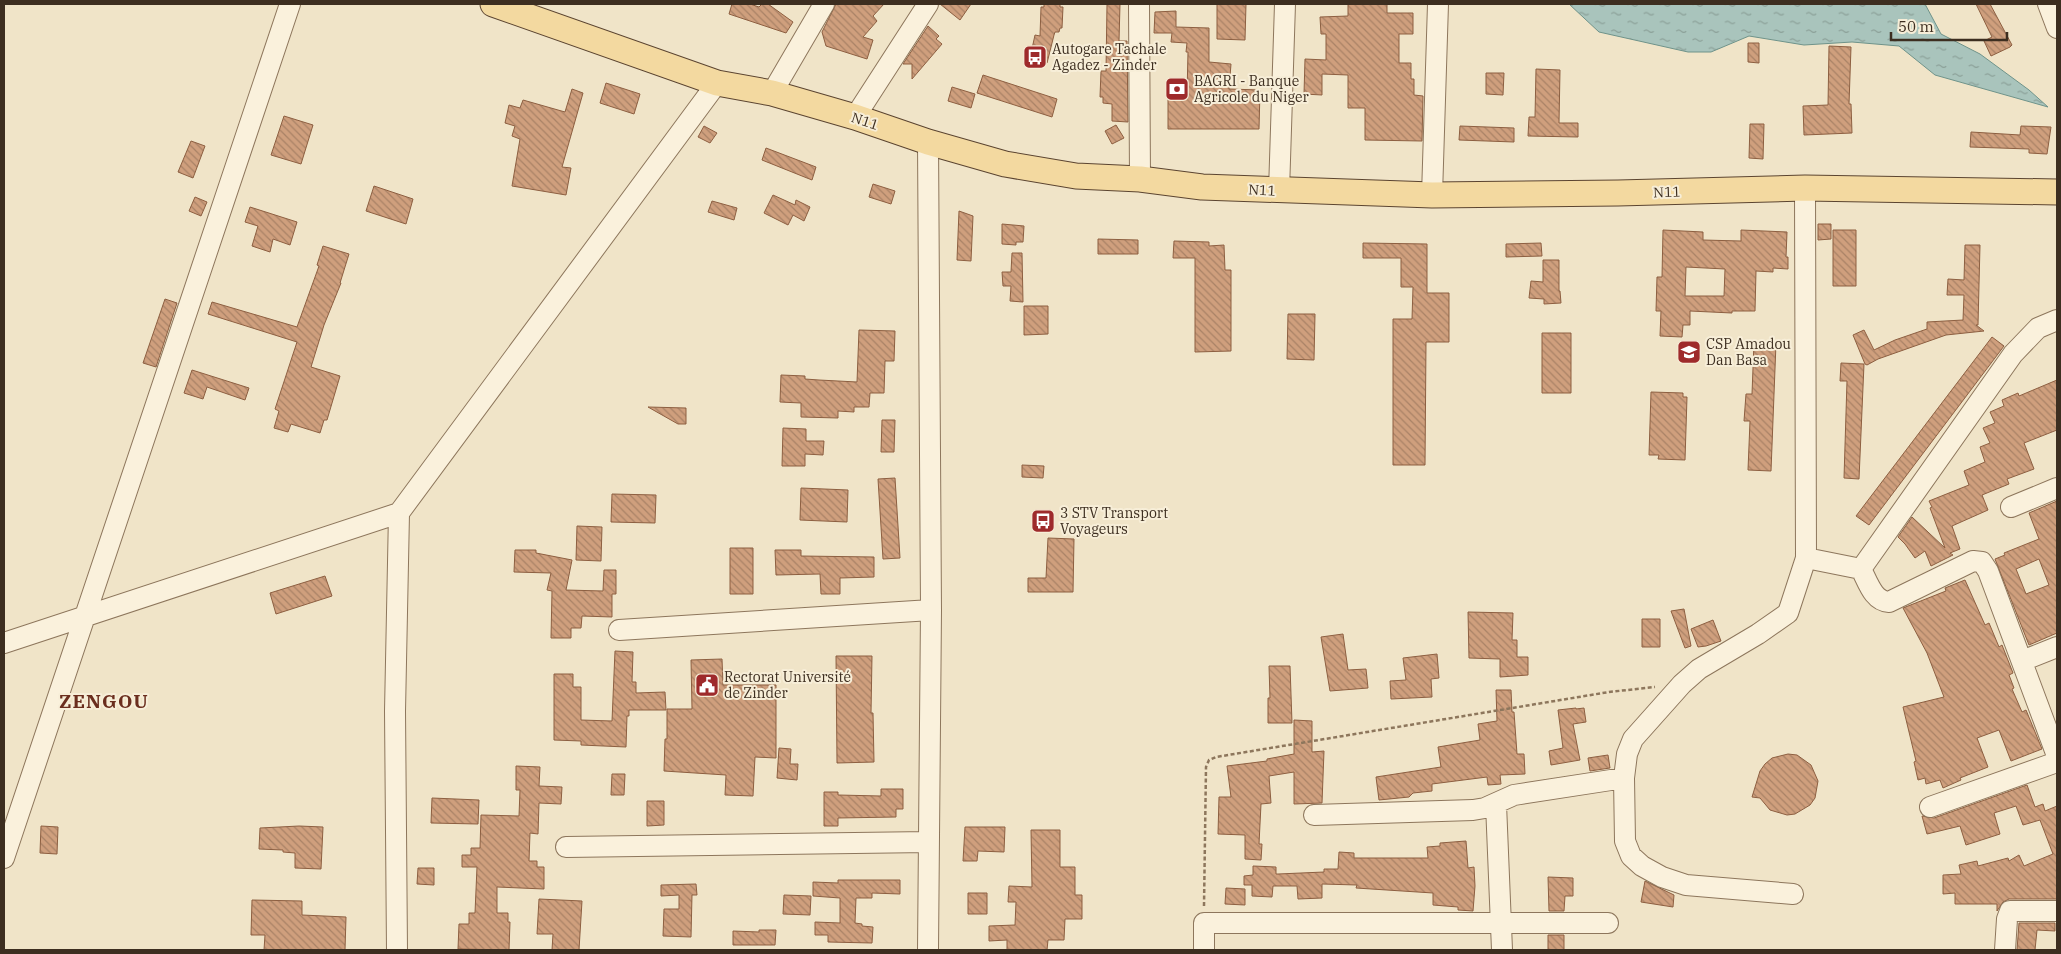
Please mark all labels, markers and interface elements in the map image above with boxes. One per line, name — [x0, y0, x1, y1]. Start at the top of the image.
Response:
scale bar — [1891, 10, 2007, 42]
text: 50 m — [1898, 17, 1934, 36]
place label: Autogare Tachale Agadez - Zinder — [1052, 40, 1167, 74]
bus stop icon: Autogare Tachale Agadez - Zinder — [1022, 44, 1048, 70]
place label: BAGRI - Banque Agricole du Niger — [1194, 72, 1310, 106]
bank icon: BAGRI - Banque Agricole du Niger — [1164, 76, 1190, 102]
street label: N11 — [849, 108, 881, 134]
street label: N11 — [1248, 180, 1276, 200]
street label: N11 — [1653, 183, 1681, 201]
place label: CSP Amadou Dan Basa — [1706, 335, 1791, 369]
school or university icon: CSP Amadou Dan Basa — [1676, 339, 1702, 365]
place label: 3 STV Transport Voyageurs — [1060, 504, 1168, 538]
bus stop icon: 3 STV Transport Voyageurs — [1030, 508, 1056, 534]
place label: Rectorat Université de Zinder — [724, 668, 851, 702]
public building icon: Rectorat Université de Zinder — [694, 672, 720, 698]
district label: ZENGOU — [59, 689, 149, 713]

